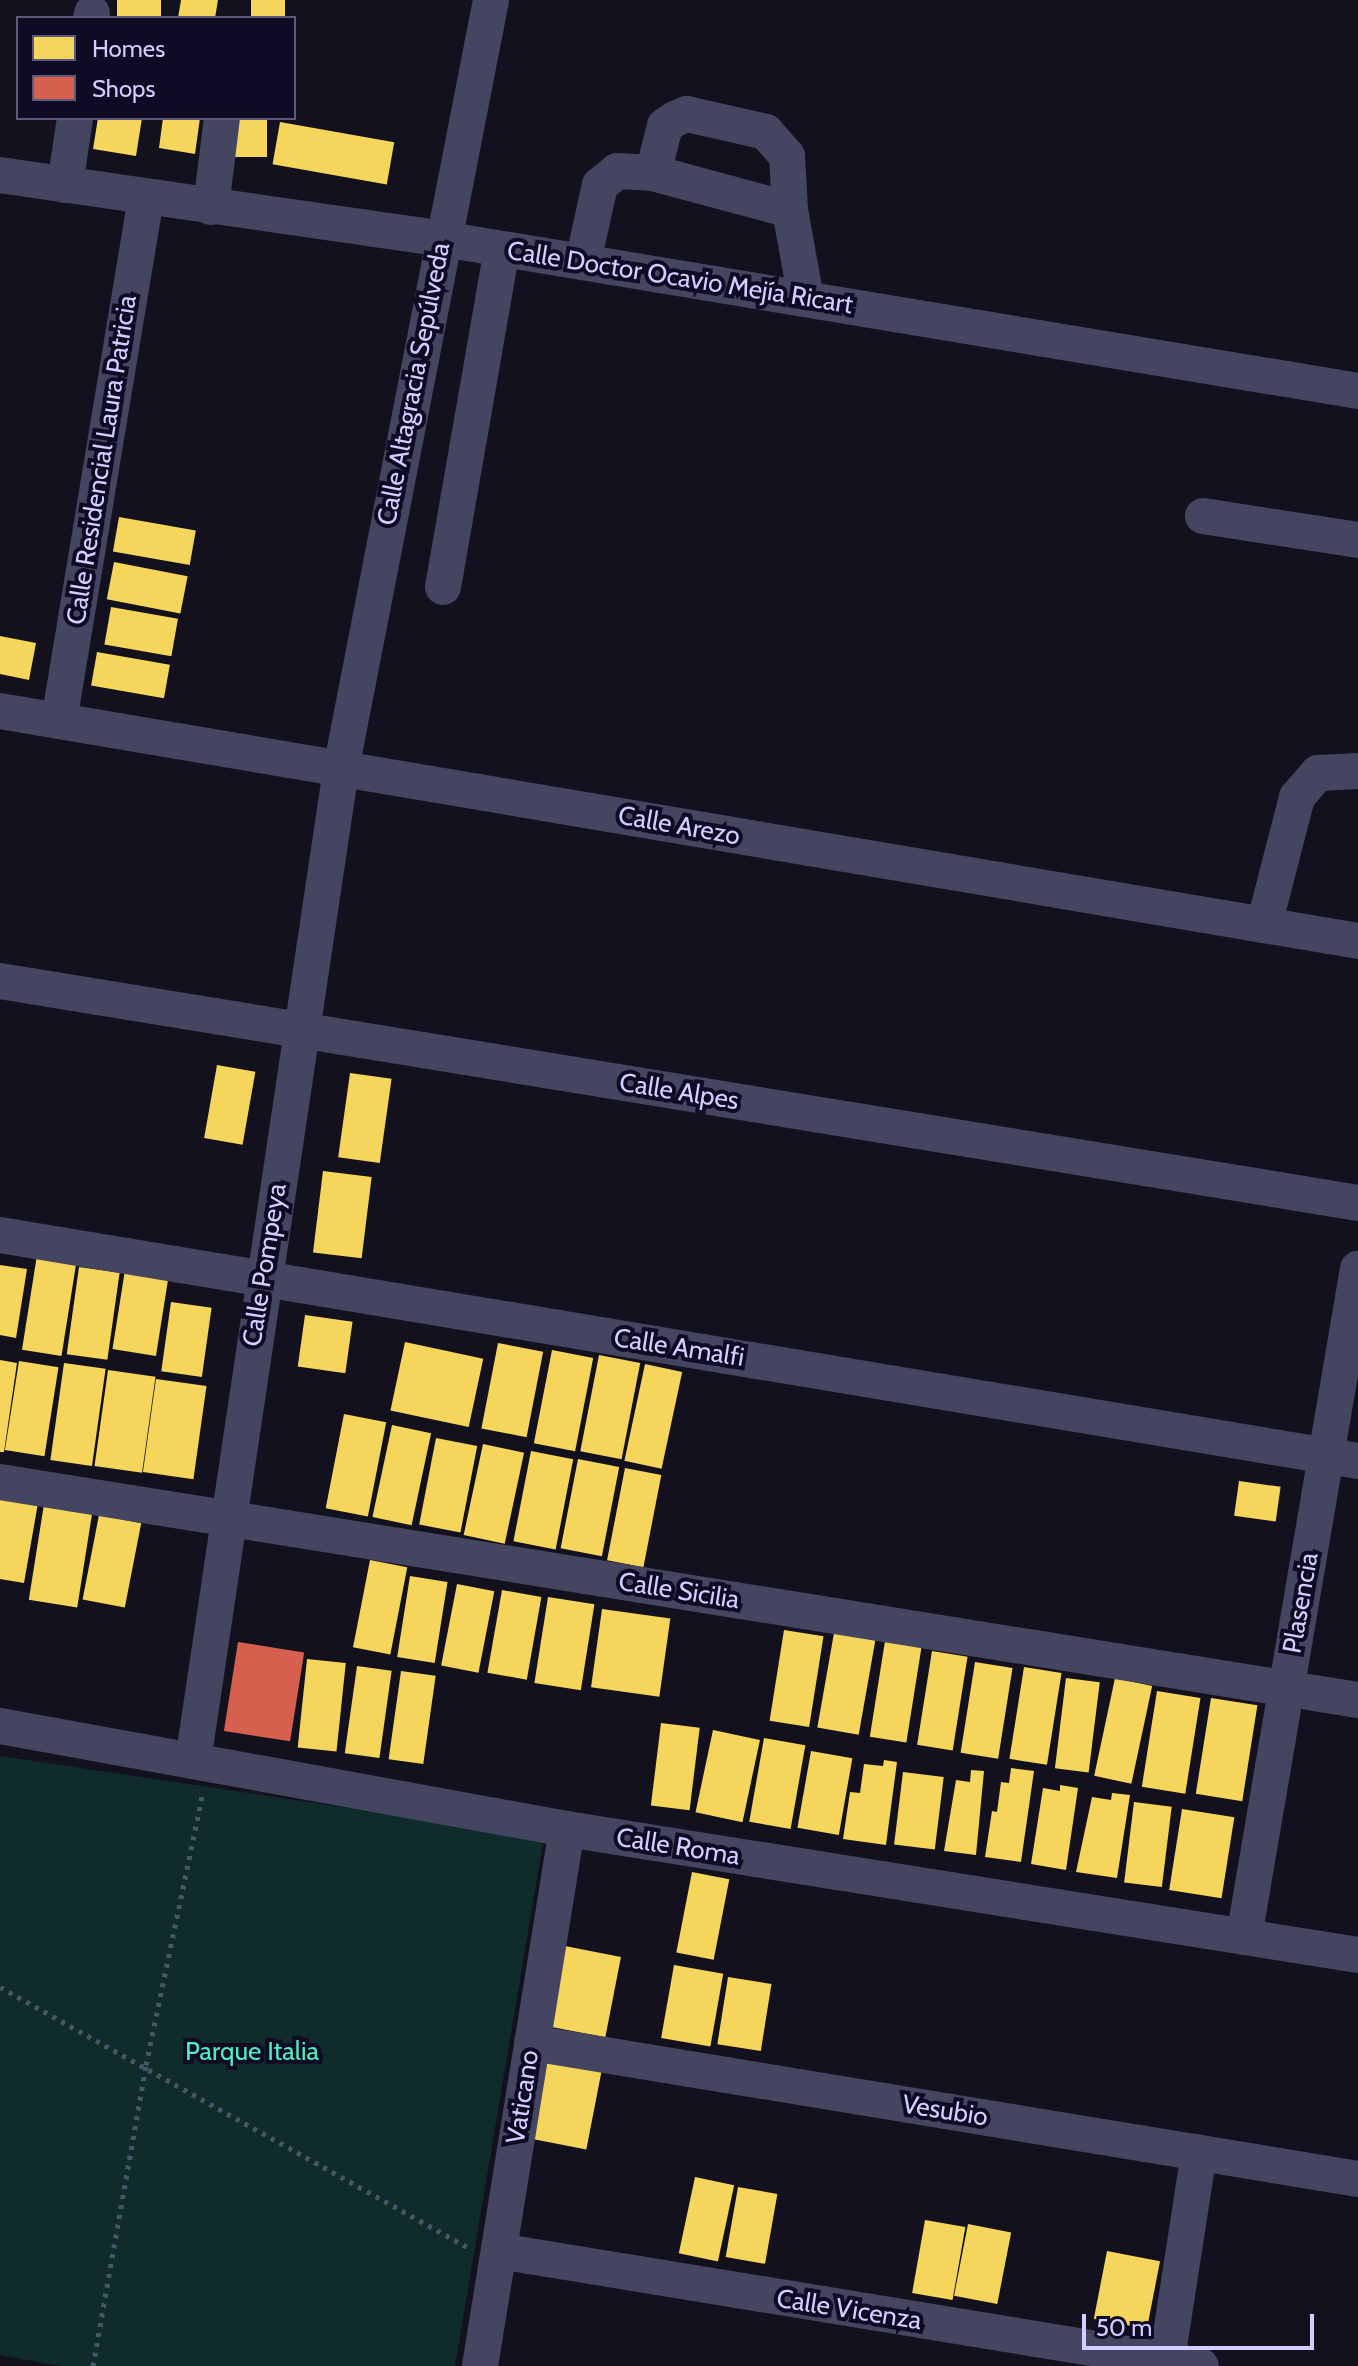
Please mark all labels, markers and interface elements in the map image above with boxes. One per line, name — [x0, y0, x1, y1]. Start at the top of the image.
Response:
legend — [16, 16, 296, 120]
text: Homes — [92, 34, 165, 63]
text: Shops — [92, 74, 155, 103]
street label: Calle Doctor Ocavio Mejía Ricart — [505, 235, 855, 321]
street label: Calle Altagracia Sepúlveda — [371, 240, 457, 528]
street label: Calle Residencial Laura Patricia — [61, 293, 143, 627]
street label: Calle Arezo — [616, 800, 742, 852]
street label: Calle Alpes — [617, 1067, 741, 1117]
street label: Calle Pompeya — [237, 1181, 293, 1349]
street label: Calle Amalfi — [612, 1322, 746, 1374]
street label: Plasencia — [1277, 1550, 1325, 1656]
street label: Calle Sicilia — [616, 1566, 742, 1616]
street label: Calle Roma — [614, 1822, 742, 1872]
park label: Parque Italia — [185, 2036, 319, 2068]
street label: Vaticano — [500, 2048, 546, 2146]
street label: Vesubio — [900, 2089, 990, 2133]
street label: Calle Vicenza — [774, 2283, 924, 2337]
scale bar — [1086, 2298, 1318, 2348]
text: 50 m — [1096, 2313, 1152, 2342]

